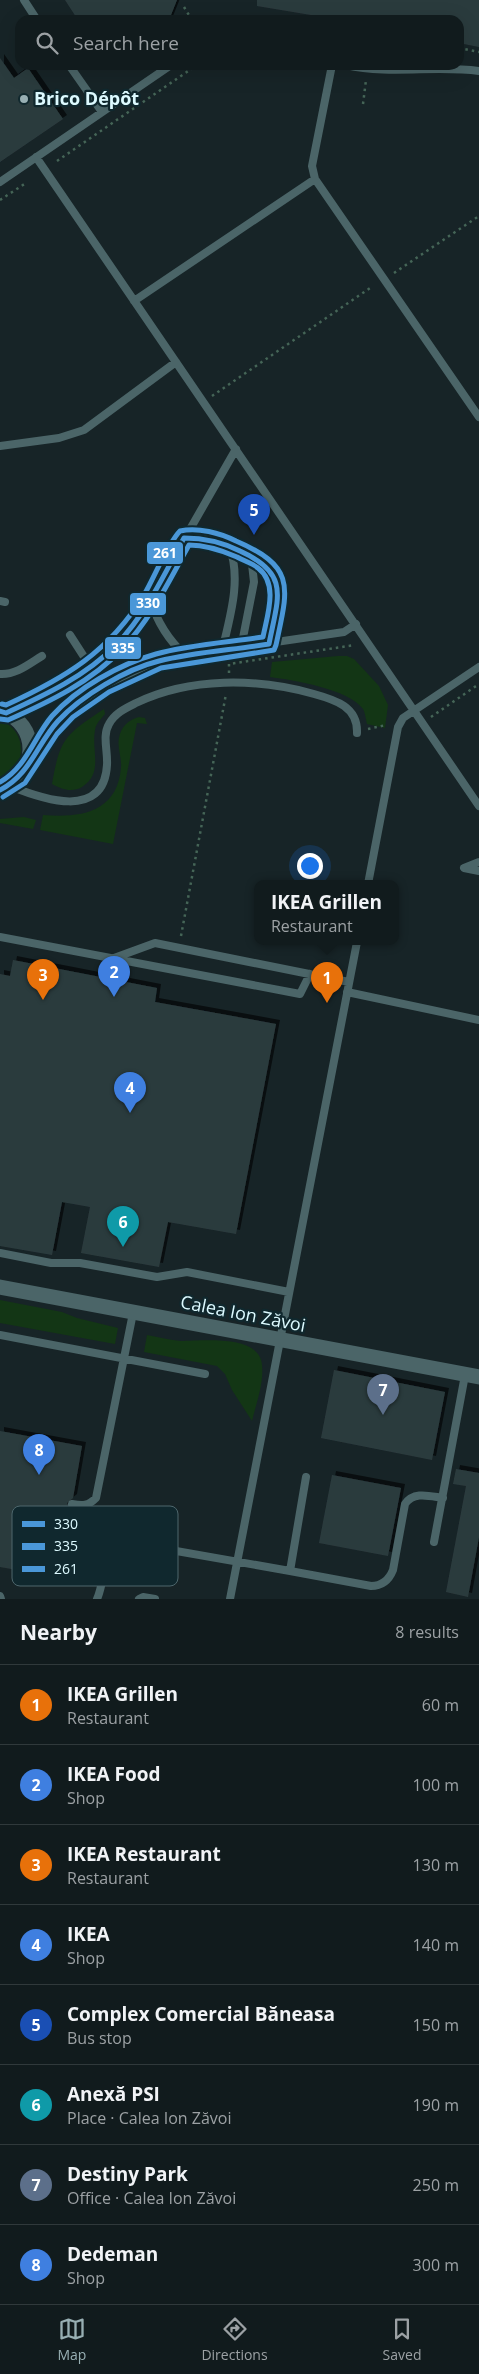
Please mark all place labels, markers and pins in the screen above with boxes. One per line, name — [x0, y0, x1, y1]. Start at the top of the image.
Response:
place label: Brico Dépôt — [34, 86, 139, 110]
marker: Brico Dépôt — [18, 93, 30, 105]
pin: 5 — [238, 494, 270, 535]
pin: 2 — [98, 956, 130, 997]
pin: 3 — [27, 959, 59, 1000]
pin: 1 — [311, 962, 343, 1003]
pin: 4 — [114, 1072, 146, 1113]
pin: 6 — [107, 1206, 139, 1247]
pin: 7 — [367, 1374, 399, 1415]
pin: 8 — [23, 1434, 55, 1475]

